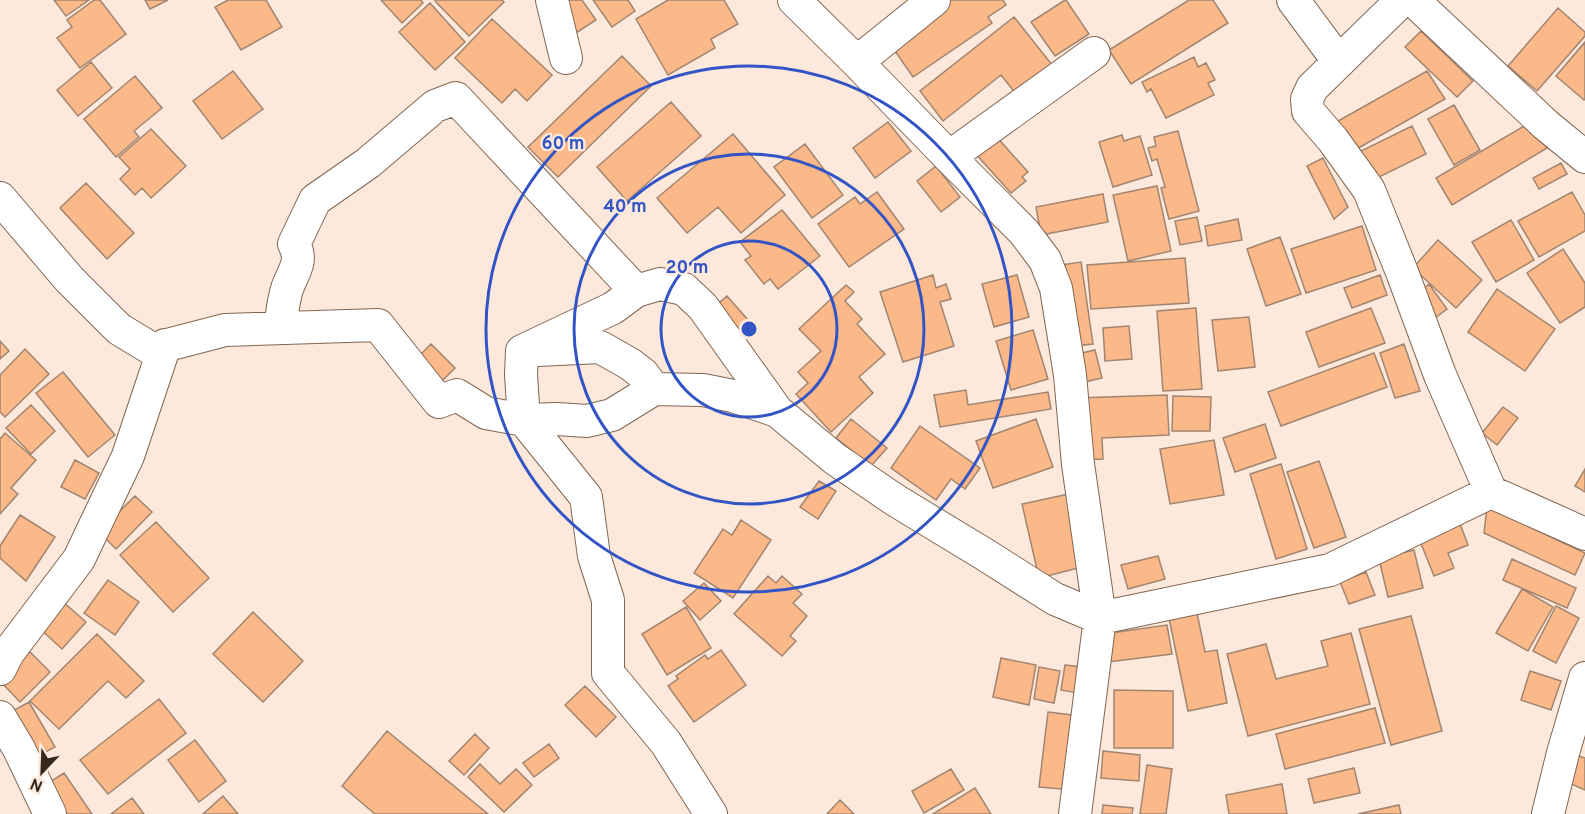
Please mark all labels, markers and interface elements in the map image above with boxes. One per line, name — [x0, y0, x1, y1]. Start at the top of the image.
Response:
text: 60 m — [541, 133, 585, 156]
text: 40 m — [603, 196, 647, 219]
text: 20 m — [665, 257, 709, 280]
centre of rings — [739, 319, 759, 339]
north arrow — [12, 742, 72, 802]
text: N — [28, 773, 46, 795]

